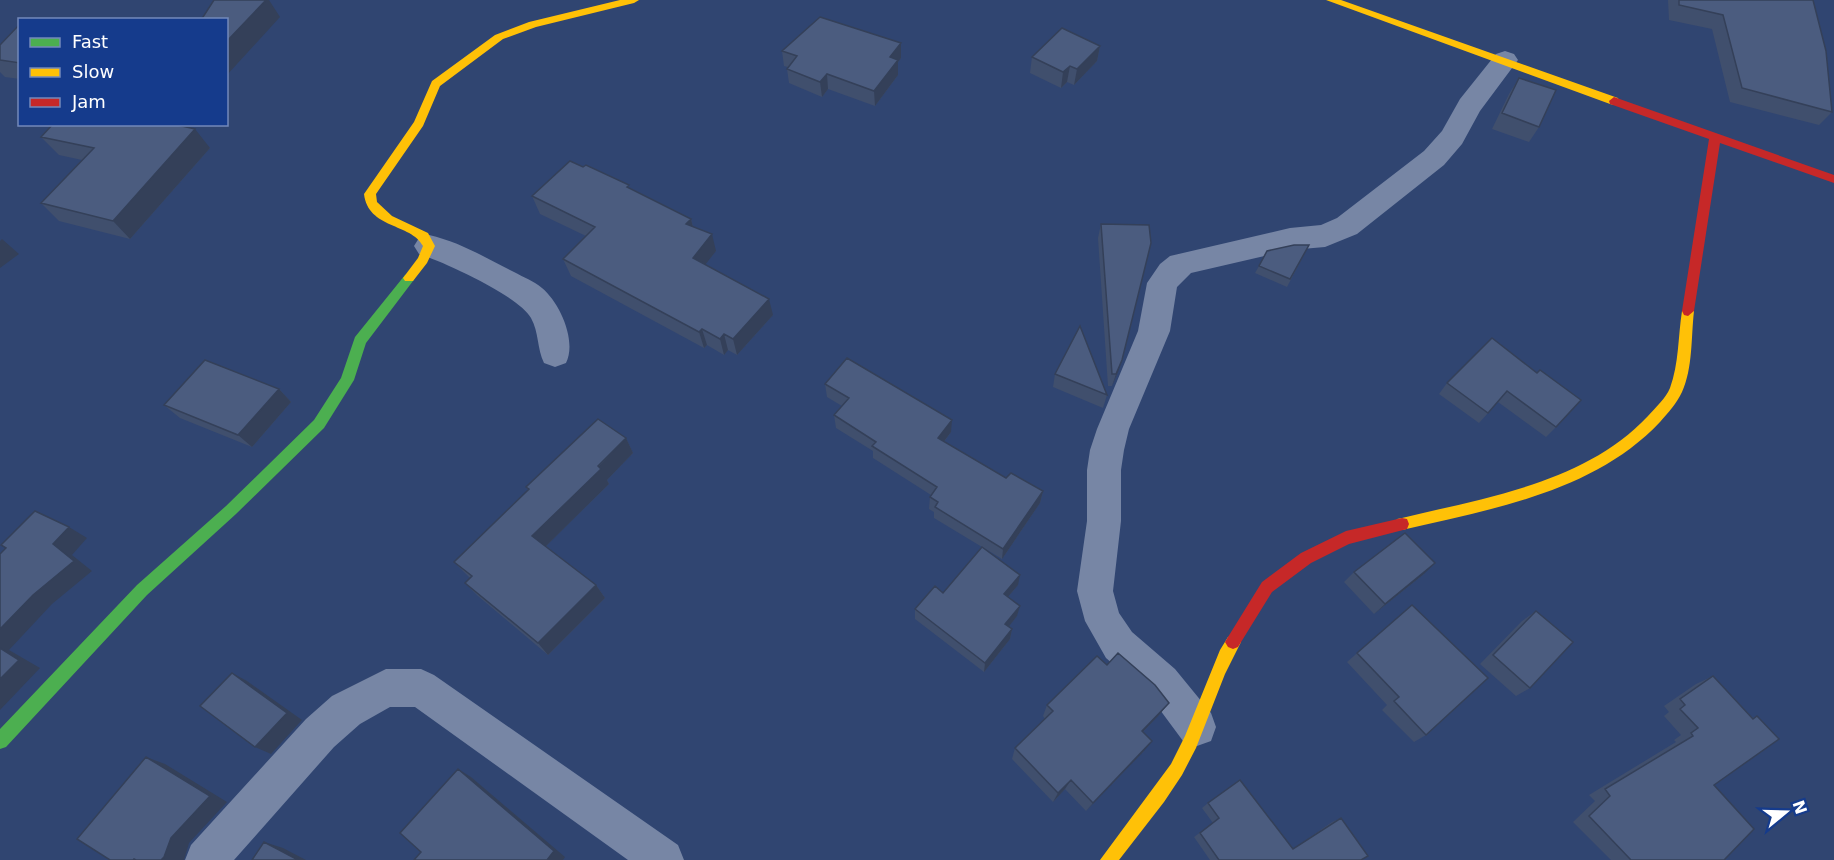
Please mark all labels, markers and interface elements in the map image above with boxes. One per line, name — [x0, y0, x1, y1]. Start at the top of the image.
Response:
legend — [18, 18, 228, 126]
text: Fast — [72, 31, 108, 52]
text: Slow — [72, 61, 114, 82]
text: Jam — [71, 91, 106, 112]
north arrow — [1756, 782, 1816, 842]
text: N — [1789, 798, 1811, 817]

